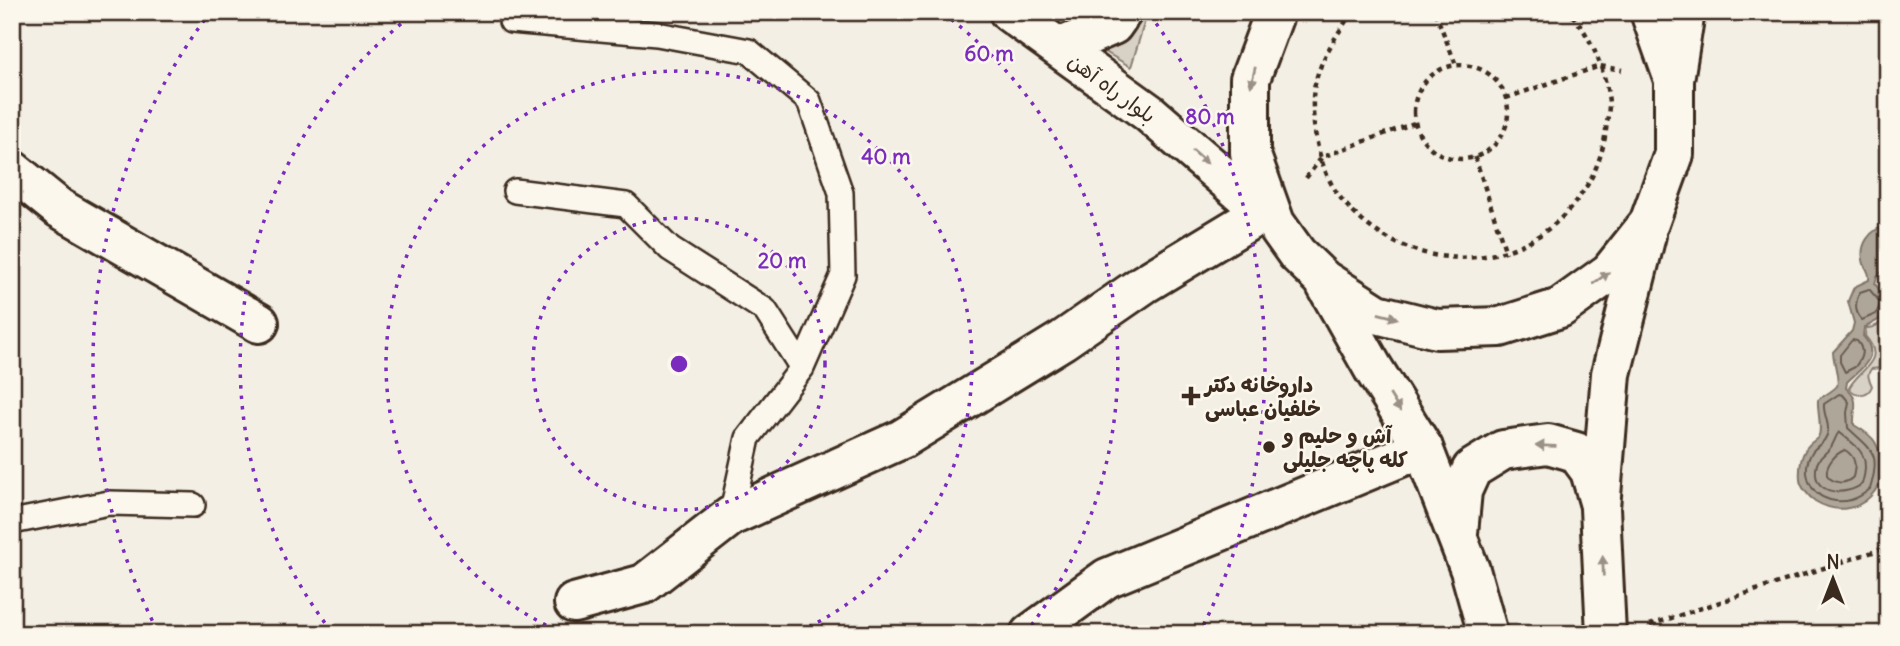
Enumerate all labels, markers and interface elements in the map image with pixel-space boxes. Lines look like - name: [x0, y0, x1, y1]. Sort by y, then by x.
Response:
- text: 60 m: [964, 40, 1014, 67]
- street label: بلوار راه آهن: [1063, 47, 1161, 129]
- one-way arrow: [1247, 66, 1258, 88]
- text: 80 m: [1185, 103, 1235, 130]
- text: 40 m: [861, 143, 911, 170]
- one-way arrow: [1191, 149, 1209, 165]
- text: 20 m: [758, 247, 807, 274]
- one-way arrow: [1592, 271, 1610, 285]
- one-way arrow: [1377, 311, 1399, 322]
- centre of rings: [667, 352, 691, 376]
- place label: داروخانه دکتر خلفیان عباسی: [1203, 371, 1321, 422]
- marker: داروخانه دکتر خلفیان عباسی: [1183, 388, 1199, 404]
- one-way arrow: [1388, 393, 1401, 413]
- place label: آش و حلیم و کله پاچه جلیلی: [1281, 422, 1409, 473]
- marker: آش و حلیم و کله پاچه جلیلی: [1261, 439, 1277, 455]
- one-way arrow: [1535, 441, 1557, 452]
- north arrow: [1798, 544, 1868, 614]
- text: N: [1826, 550, 1840, 574]
- one-way arrow: [1597, 554, 1608, 576]

